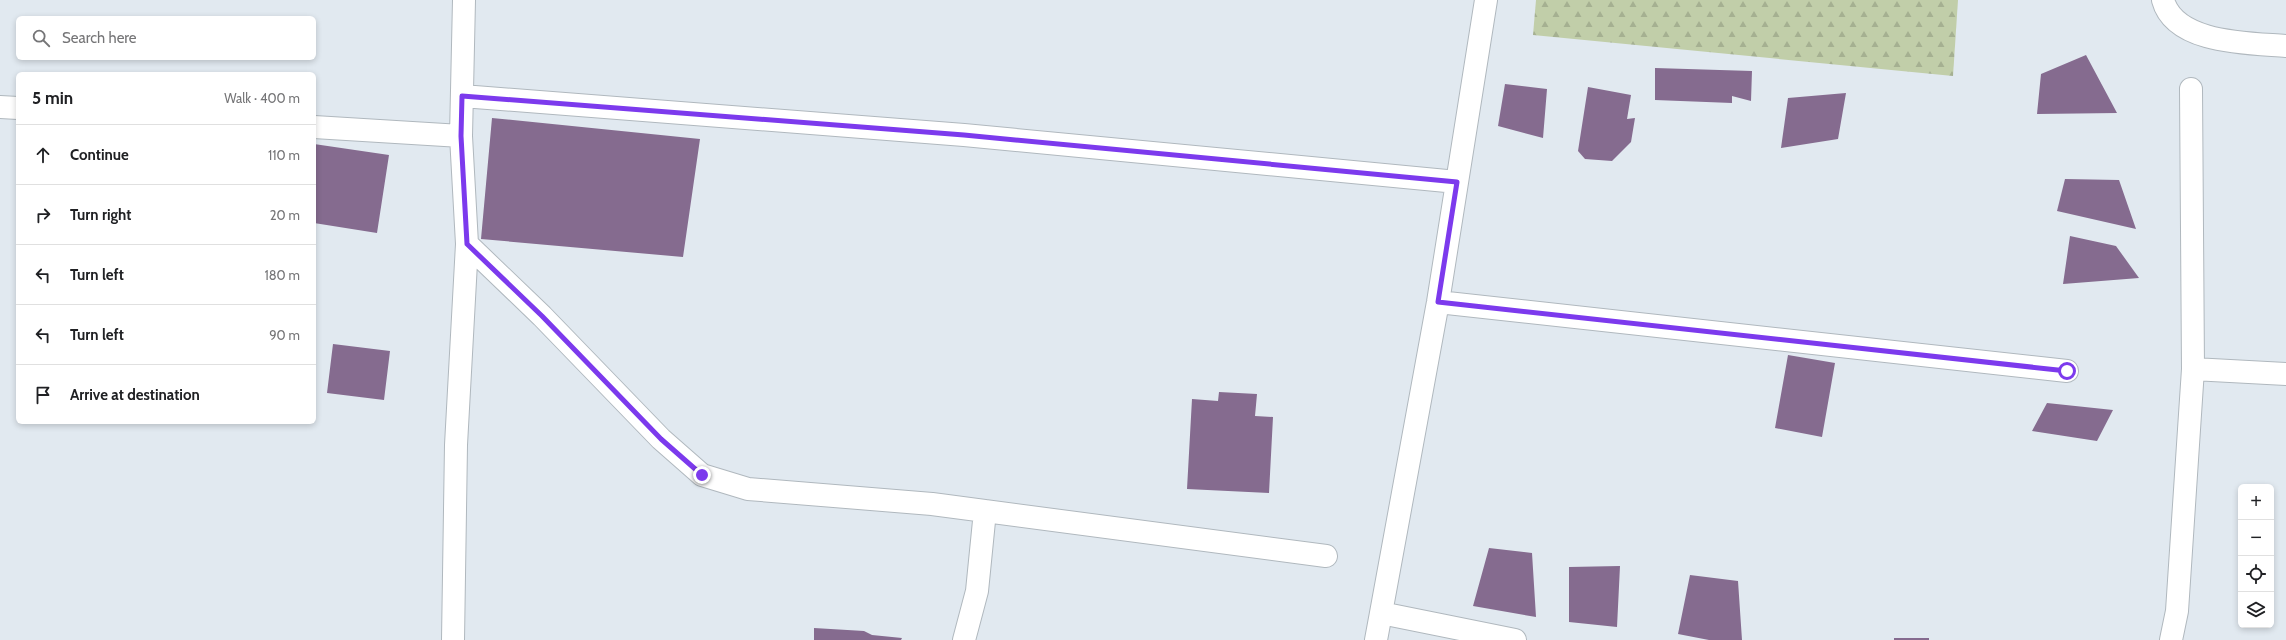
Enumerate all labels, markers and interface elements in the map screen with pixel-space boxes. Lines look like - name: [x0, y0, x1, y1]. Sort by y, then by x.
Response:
- search box: [16, 16, 316, 60]
- icon: search: [30, 27, 52, 49]
- text: Search here: [62, 29, 137, 47]
- text: 5 min: [32, 88, 73, 108]
- text: Walk · 400 m: [224, 90, 300, 106]
- icon: ahead: [32, 144, 54, 166]
- text: Continue: [70, 146, 129, 164]
- text: 110 m: [268, 147, 300, 163]
- icon: right: [32, 204, 54, 226]
- text: Turn right: [70, 206, 131, 224]
- text: 20 m: [270, 207, 300, 223]
- icon: left: [32, 264, 54, 286]
- text: Turn left: [70, 266, 124, 284]
- text: 180 m: [264, 267, 300, 283]
- icon: left: [32, 324, 54, 346]
- text: Turn left: [70, 326, 124, 344]
- text: 90 m: [269, 327, 300, 343]
- route start: [2058, 362, 2076, 380]
- icon: arrive: [32, 384, 54, 406]
- text: Arrive at destination: [70, 386, 200, 404]
- route end: [693, 466, 711, 484]
- map controls: [2238, 484, 2274, 628]
- button: +: [2238, 484, 2274, 520]
- button: −: [2238, 520, 2274, 556]
- button: locate: [2238, 556, 2274, 592]
- button: layers: [2238, 592, 2274, 628]

